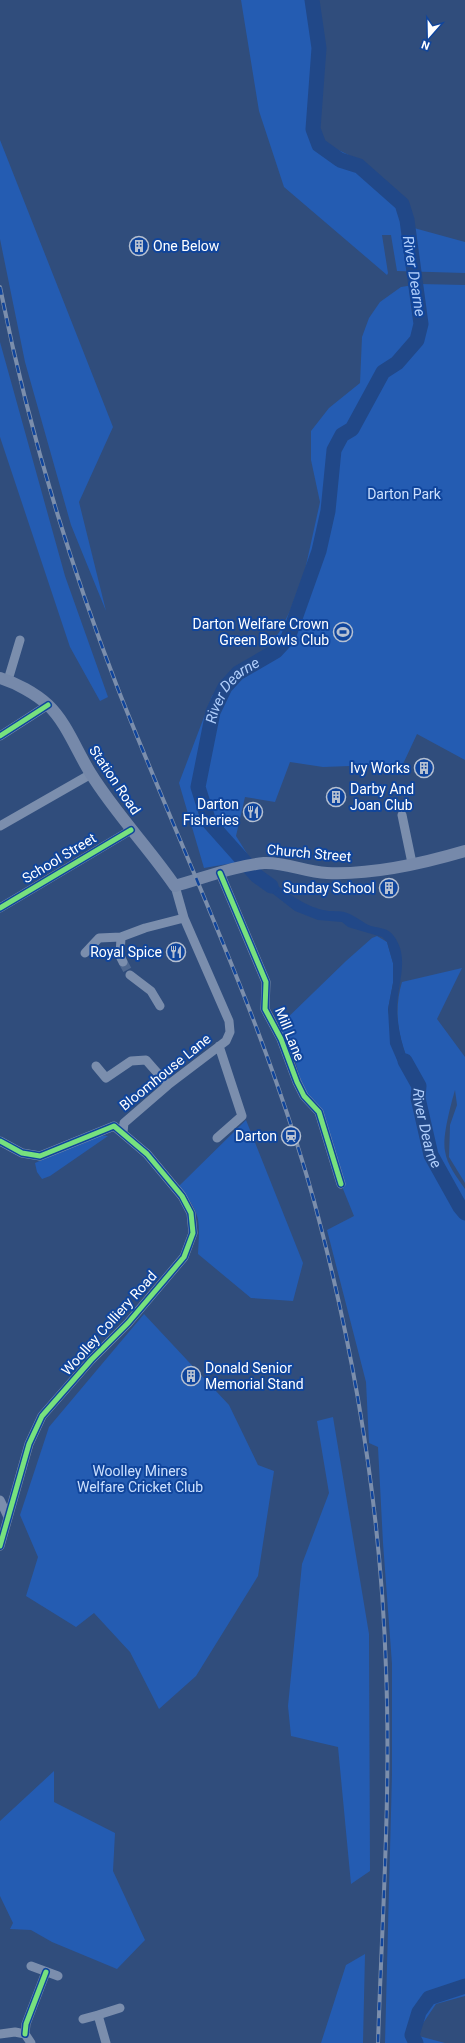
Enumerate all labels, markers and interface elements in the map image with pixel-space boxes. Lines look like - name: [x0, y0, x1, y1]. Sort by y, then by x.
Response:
- north arrow: [409, 16, 449, 56]
- text: N: [420, 37, 432, 52]
- water label: River Dearne: [399, 234, 429, 318]
- building icon: One Below: [128, 235, 150, 257]
- place label: One Below: [153, 238, 220, 254]
- park label: Darton Park: [367, 486, 442, 502]
- place label: Darton Welfare Crown Green Bowls Club: [192, 616, 329, 648]
- sports icon: Darton Welfare Crown Green Bowls Club: [332, 621, 354, 643]
- water label: River Dearne: [202, 653, 263, 725]
- street label: Station Road: [86, 742, 144, 818]
- building icon: Ivy Works: [413, 757, 435, 779]
- place label: Ivy Works: [350, 760, 410, 776]
- place label: Darby And Joan Club: [350, 781, 414, 813]
- building icon: Darby And Joan Club: [325, 786, 347, 808]
- place label: Darton Fisheries: [183, 796, 239, 828]
- restaurant icon: Darton Fisheries: [242, 801, 264, 823]
- street label: School Street: [19, 830, 99, 886]
- street label: Church Street: [266, 841, 352, 865]
- building icon: Sunday School: [378, 877, 400, 899]
- place label: Sunday School: [283, 880, 375, 896]
- restaurant icon: Royal Spice: [165, 941, 187, 963]
- place label: Royal Spice: [90, 944, 162, 960]
- street label: Mill Lane: [272, 1005, 308, 1063]
- street label: Bloomhouse Lane: [116, 1030, 214, 1114]
- water label: River Dearne: [409, 1088, 446, 1172]
- station icon: Darton: [280, 1125, 302, 1147]
- place label: Darton: [235, 1128, 277, 1144]
- street label: Woolley Colliery Road: [58, 1268, 160, 1378]
- place label: Donald Senior Memorial Stand: [205, 1360, 304, 1392]
- building icon: Donald Senior Memorial Stand: [180, 1365, 202, 1387]
- park label: Woolley Miners Welfare Cricket Club: [77, 1463, 203, 1495]

